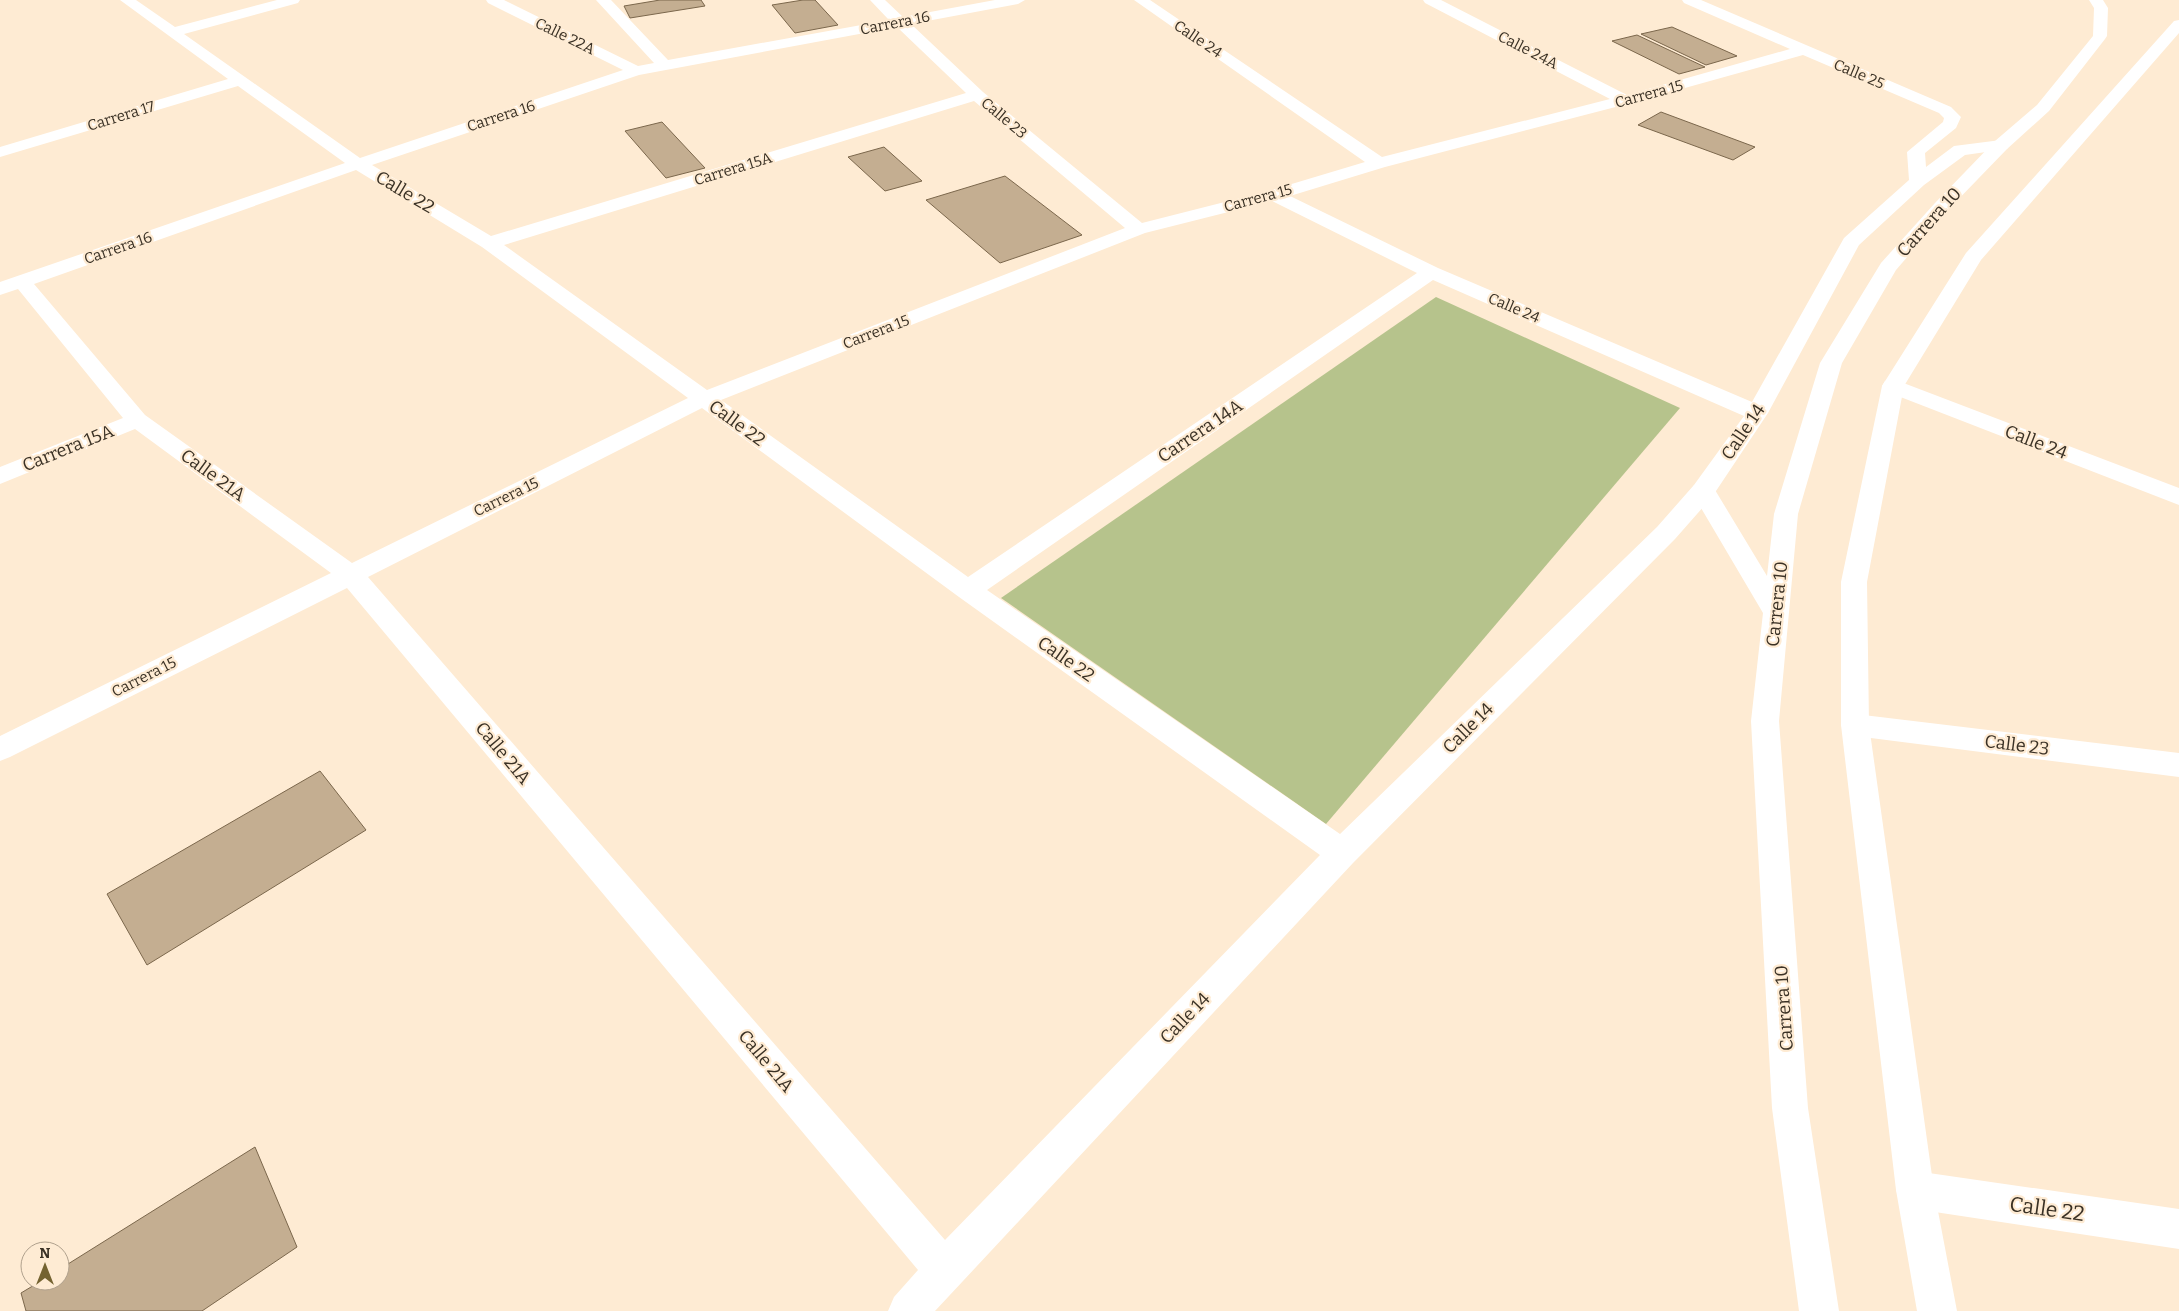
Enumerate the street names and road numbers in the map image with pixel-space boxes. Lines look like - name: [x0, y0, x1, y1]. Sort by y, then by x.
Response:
- street label: Carrera 16: [859, 7, 932, 39]
- street label: Calle 22A: [532, 14, 598, 58]
- street label: Calle 24: [1170, 16, 1226, 62]
- street label: Calle 24A: [1495, 27, 1561, 73]
- street label: Calle 25: [1831, 55, 1887, 93]
- street label: Carrera 15: [1613, 76, 1685, 112]
- street label: Calle 23: [977, 94, 1031, 142]
- street label: Carrera 16: [465, 96, 538, 135]
- street label: Carrera 17: [85, 97, 157, 135]
- street label: Carrera 15A: [692, 149, 775, 189]
- street label: Calle 22: [372, 166, 438, 218]
- street label: Carrera 15: [1222, 180, 1294, 216]
- street label: Carrera 10: [1892, 183, 1966, 261]
- street label: Carrera 16: [82, 228, 155, 268]
- street label: Calle 24: [1485, 289, 1543, 327]
- street label: Carrera 15: [840, 311, 912, 353]
- street label: Carrera 14A: [1153, 394, 1247, 467]
- street label: Calle 22: [704, 395, 770, 451]
- street label: Calle 14: [1716, 399, 1770, 464]
- street label: Carrera 15A: [19, 420, 117, 476]
- street label: Calle 24: [2002, 420, 2071, 464]
- street label: Calle 21A: [176, 444, 250, 506]
- street label: Carrera 15: [471, 474, 541, 520]
- street label: Carrera 10: [1762, 560, 1792, 648]
- street label: Calle 22: [1033, 631, 1099, 687]
- street label: Carrera 15: [109, 653, 179, 701]
- street label: Calle 14: [1438, 698, 1498, 758]
- street label: Calle 21A: [471, 717, 536, 789]
- street label: Calle 23: [1983, 730, 2051, 760]
- street label: Carrera 10: [1770, 964, 1798, 1052]
- street label: Calle 14: [1155, 987, 1215, 1048]
- street label: Calle 21A: [734, 1025, 799, 1097]
- street label: Calle 22: [2008, 1191, 2086, 1227]

